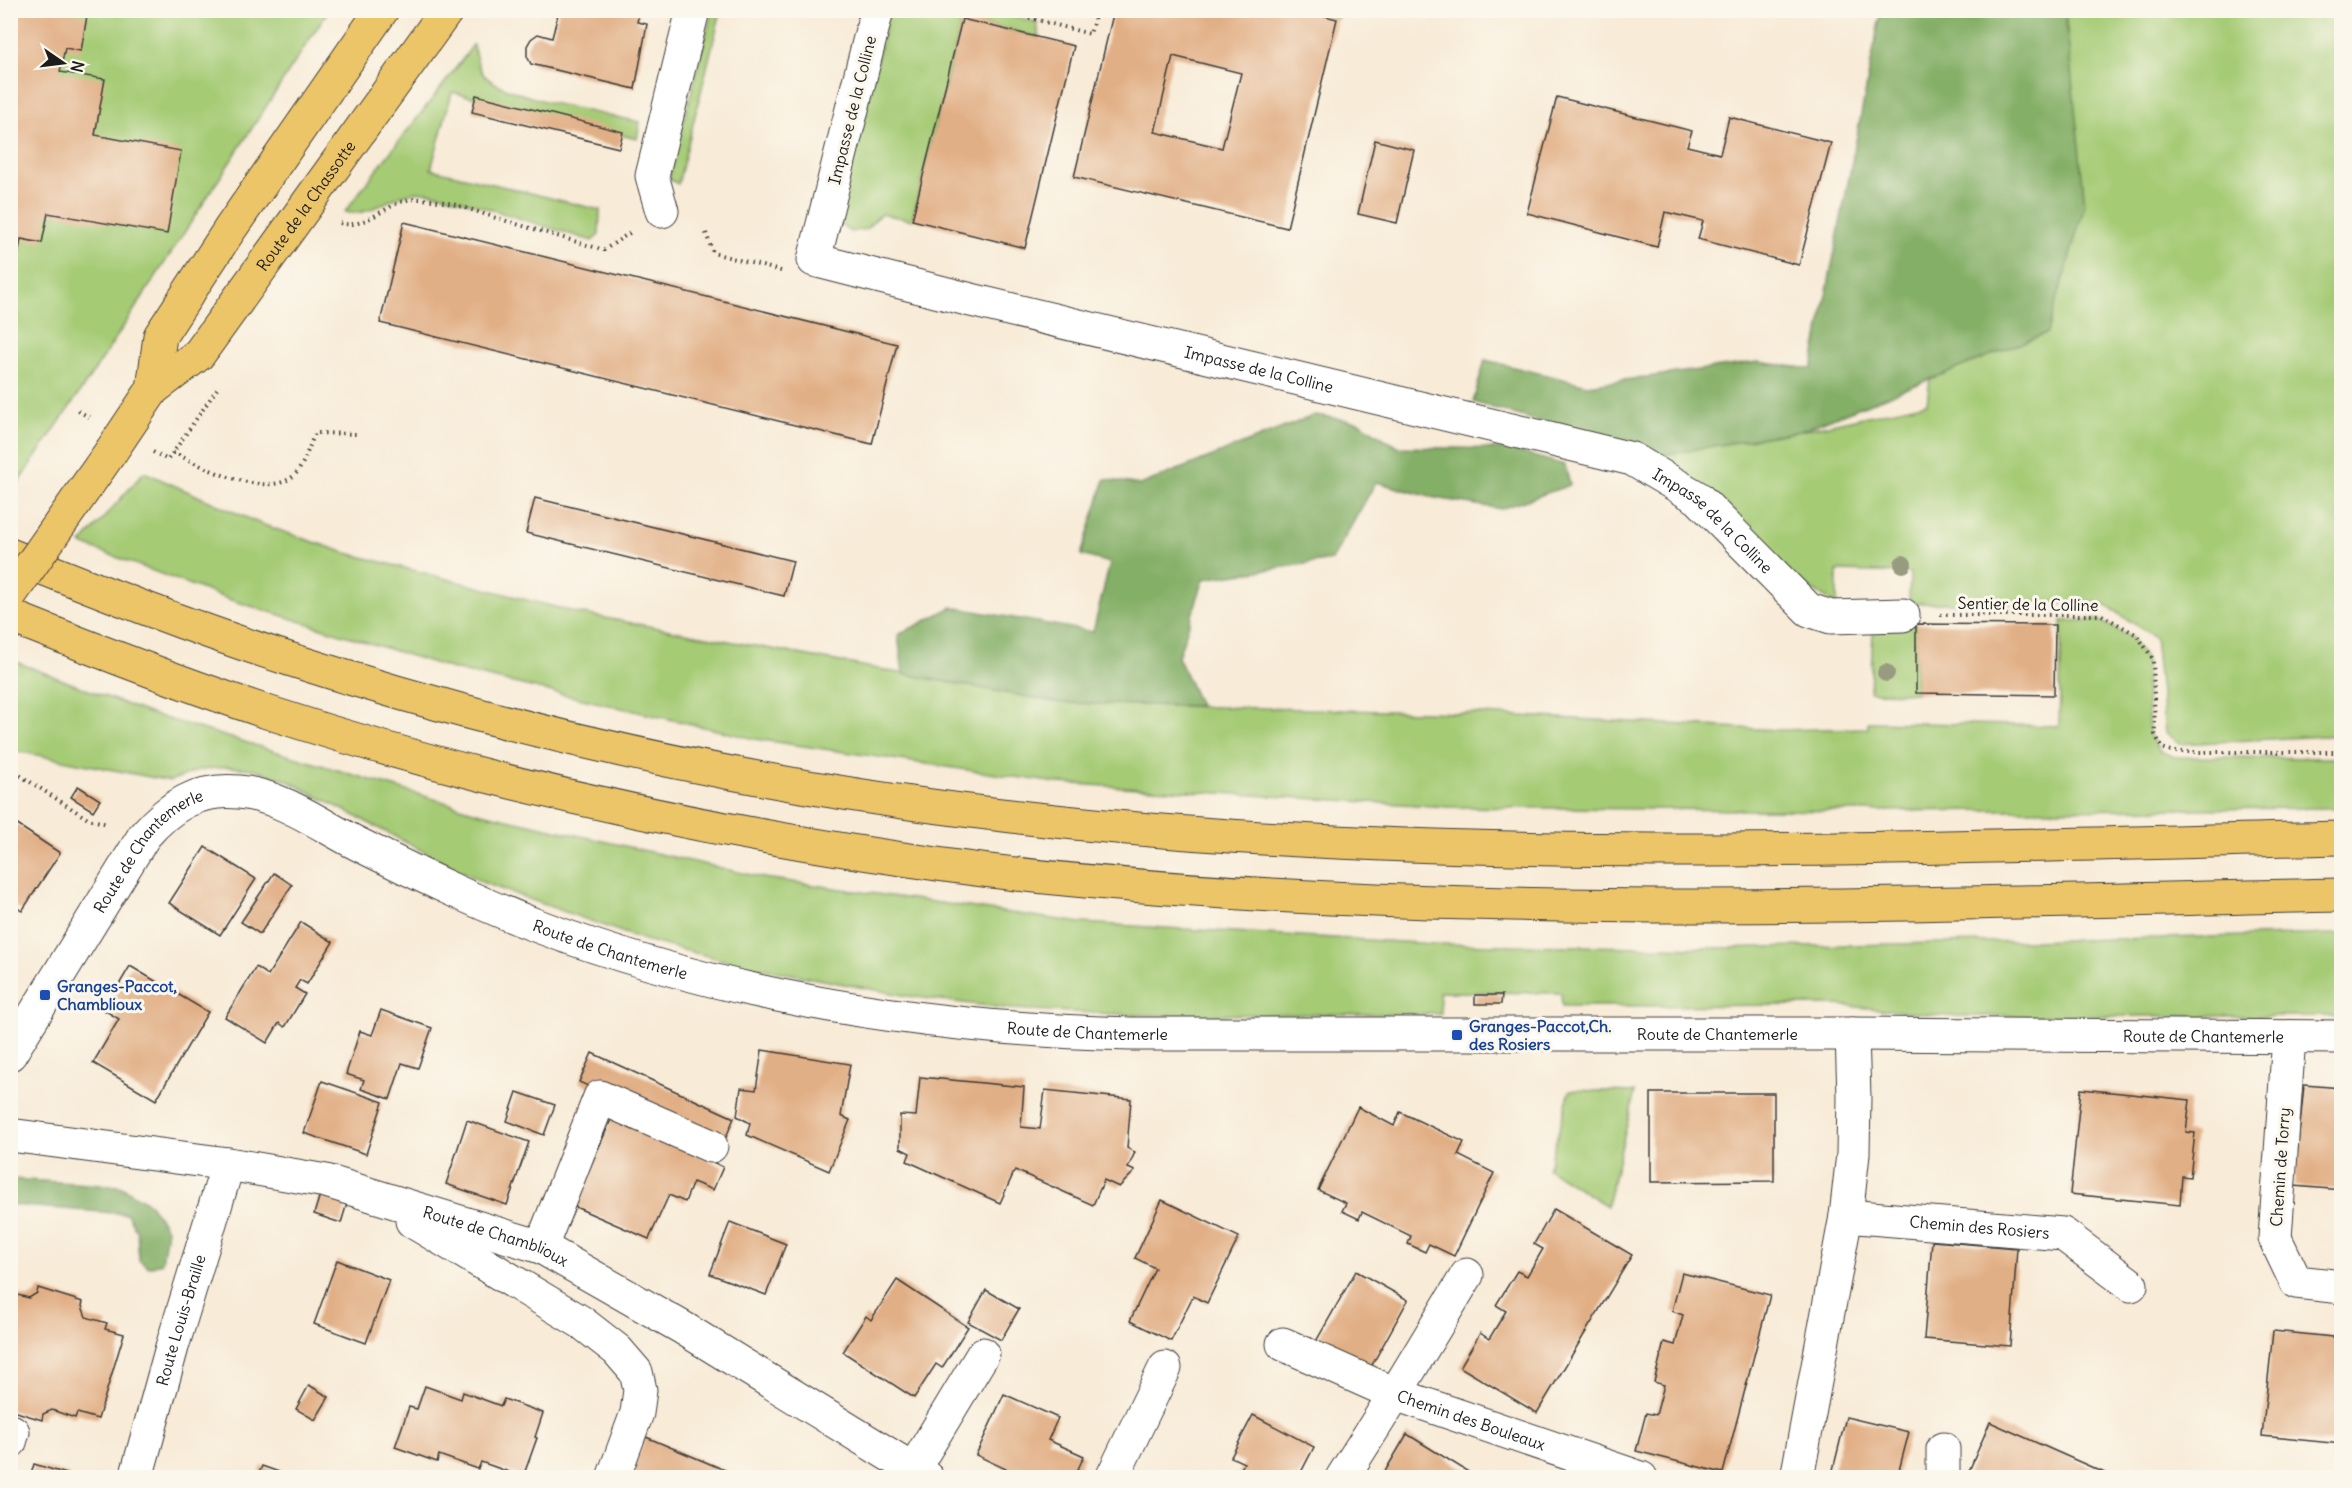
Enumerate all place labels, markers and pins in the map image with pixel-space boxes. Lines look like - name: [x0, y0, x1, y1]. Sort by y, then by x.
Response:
- place label: Granges-Paccot, Chamblioux: [57, 976, 177, 1014]
- marker: Granges-Paccot, Chamblioux: [38, 988, 52, 1002]
- place label: Granges-Paccot,Ch. des Rosiers: [1469, 1016, 1612, 1054]
- marker: Granges-Paccot,Ch. des Rosiers: [1450, 1028, 1464, 1042]

